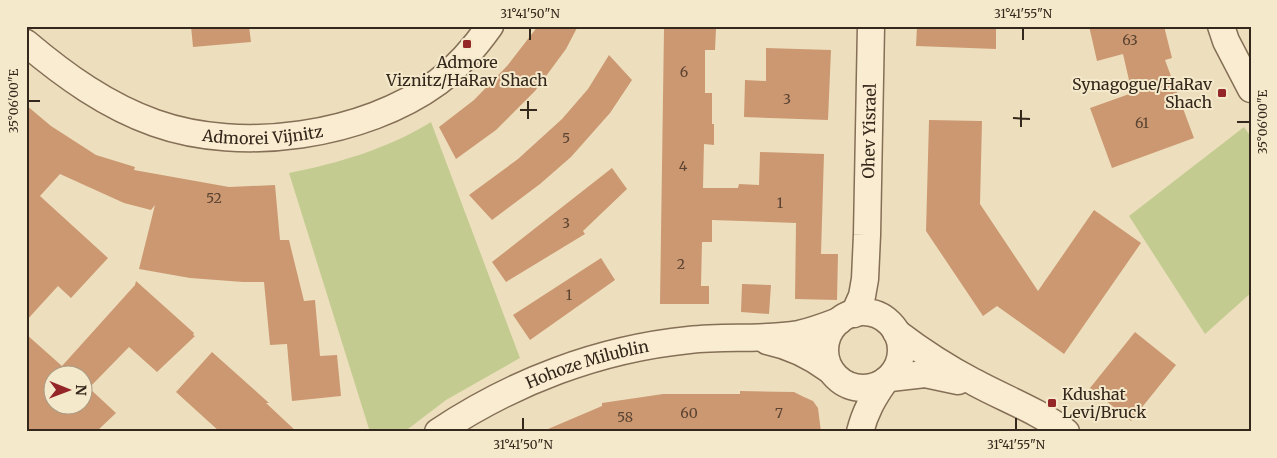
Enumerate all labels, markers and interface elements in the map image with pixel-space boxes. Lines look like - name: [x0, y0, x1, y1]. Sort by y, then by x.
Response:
- text: 31°41'50"N: [500, 6, 560, 21]
- text: 31°41'55"N: [994, 6, 1053, 21]
- house number: 63: [1122, 31, 1138, 49]
- marker: Admore Viznitz/HaRav Shach: [461, 38, 473, 50]
- place label: Admore Viznitz/HaRav Shach: [385, 52, 548, 90]
- house number: 6: [680, 63, 688, 81]
- text: 35°06'00"E: [6, 68, 21, 133]
- place label: Synagogue/HaRav Shach: [1072, 74, 1213, 112]
- street label: Ohev Yisrael: [858, 83, 880, 179]
- marker: Synagogue/HaRav Shach: [1216, 87, 1228, 99]
- text: 35°06'00"E: [1255, 89, 1270, 154]
- house number: 3: [783, 90, 791, 108]
- house number: 61: [1135, 114, 1149, 132]
- street label: Admorei Vijnitz: [200, 121, 325, 148]
- house number: 5: [562, 129, 570, 147]
- house number: 4: [679, 157, 688, 175]
- house number: 52: [206, 189, 222, 207]
- house number: 1: [777, 194, 783, 212]
- house number: 3: [562, 214, 570, 232]
- house number: 2: [677, 255, 685, 273]
- house number: 1: [566, 286, 572, 304]
- street label: Hohoze Milublin: [522, 336, 651, 393]
- north arrow: [42, 366, 92, 416]
- place label: Kdushat Levi/Bruck: [1062, 384, 1147, 422]
- text: N: [72, 385, 90, 396]
- marker: Kdushat Levi/Bruck: [1046, 397, 1058, 409]
- house number: 60: [680, 404, 698, 422]
- house number: 7: [775, 404, 783, 422]
- house number: 58: [617, 408, 633, 426]
- text: 31°41'50"N: [493, 437, 553, 452]
- text: 31°41'55"N: [987, 437, 1046, 452]

